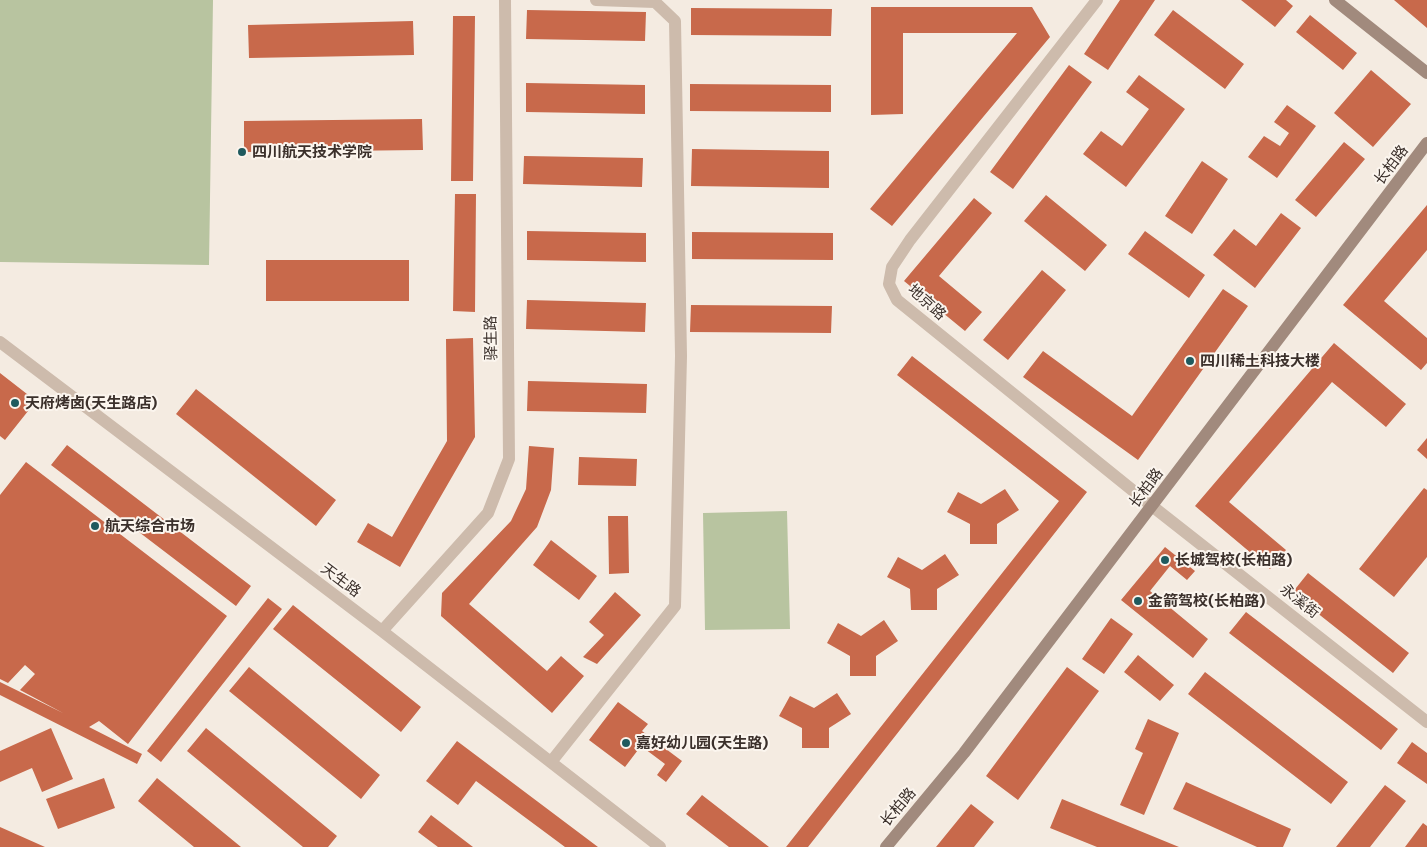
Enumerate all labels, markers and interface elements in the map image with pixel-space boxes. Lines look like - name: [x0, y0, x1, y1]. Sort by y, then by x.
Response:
- street label: 长柏路: [1370, 142, 1412, 188]
- place label: 四川航天技术学院: [252, 143, 372, 161]
- marker: 四川航天技术学院: [236, 146, 248, 158]
- street label: 地京路: [904, 280, 950, 324]
- street label: 驿生路: [482, 315, 500, 361]
- place label: 四川稀土科技大楼: [1200, 352, 1320, 370]
- marker: 四川稀土科技大楼: [1184, 355, 1196, 367]
- place label: 天府烤卤(天生路店): [25, 394, 157, 412]
- marker: 天府烤卤(天生路店): [9, 397, 21, 409]
- street label: 长柏路: [1125, 465, 1167, 511]
- place label: 航天综合市场: [105, 517, 195, 535]
- marker: 航天综合市场: [89, 520, 101, 532]
- place label: 长城驾校(长柏路): [1175, 551, 1292, 569]
- marker: 长城驾校(长柏路): [1159, 554, 1171, 566]
- street label: 天生路: [318, 559, 364, 601]
- street label: 永溪街: [1277, 580, 1323, 622]
- place label: 金箭驾校(长柏路): [1148, 592, 1265, 610]
- marker: 金箭驾校(长柏路): [1132, 595, 1144, 607]
- place label: 嘉好幼儿园(天生路): [636, 734, 768, 752]
- marker: 嘉好幼儿园(天生路): [620, 737, 632, 749]
- street label: 长柏路: [877, 784, 919, 830]

